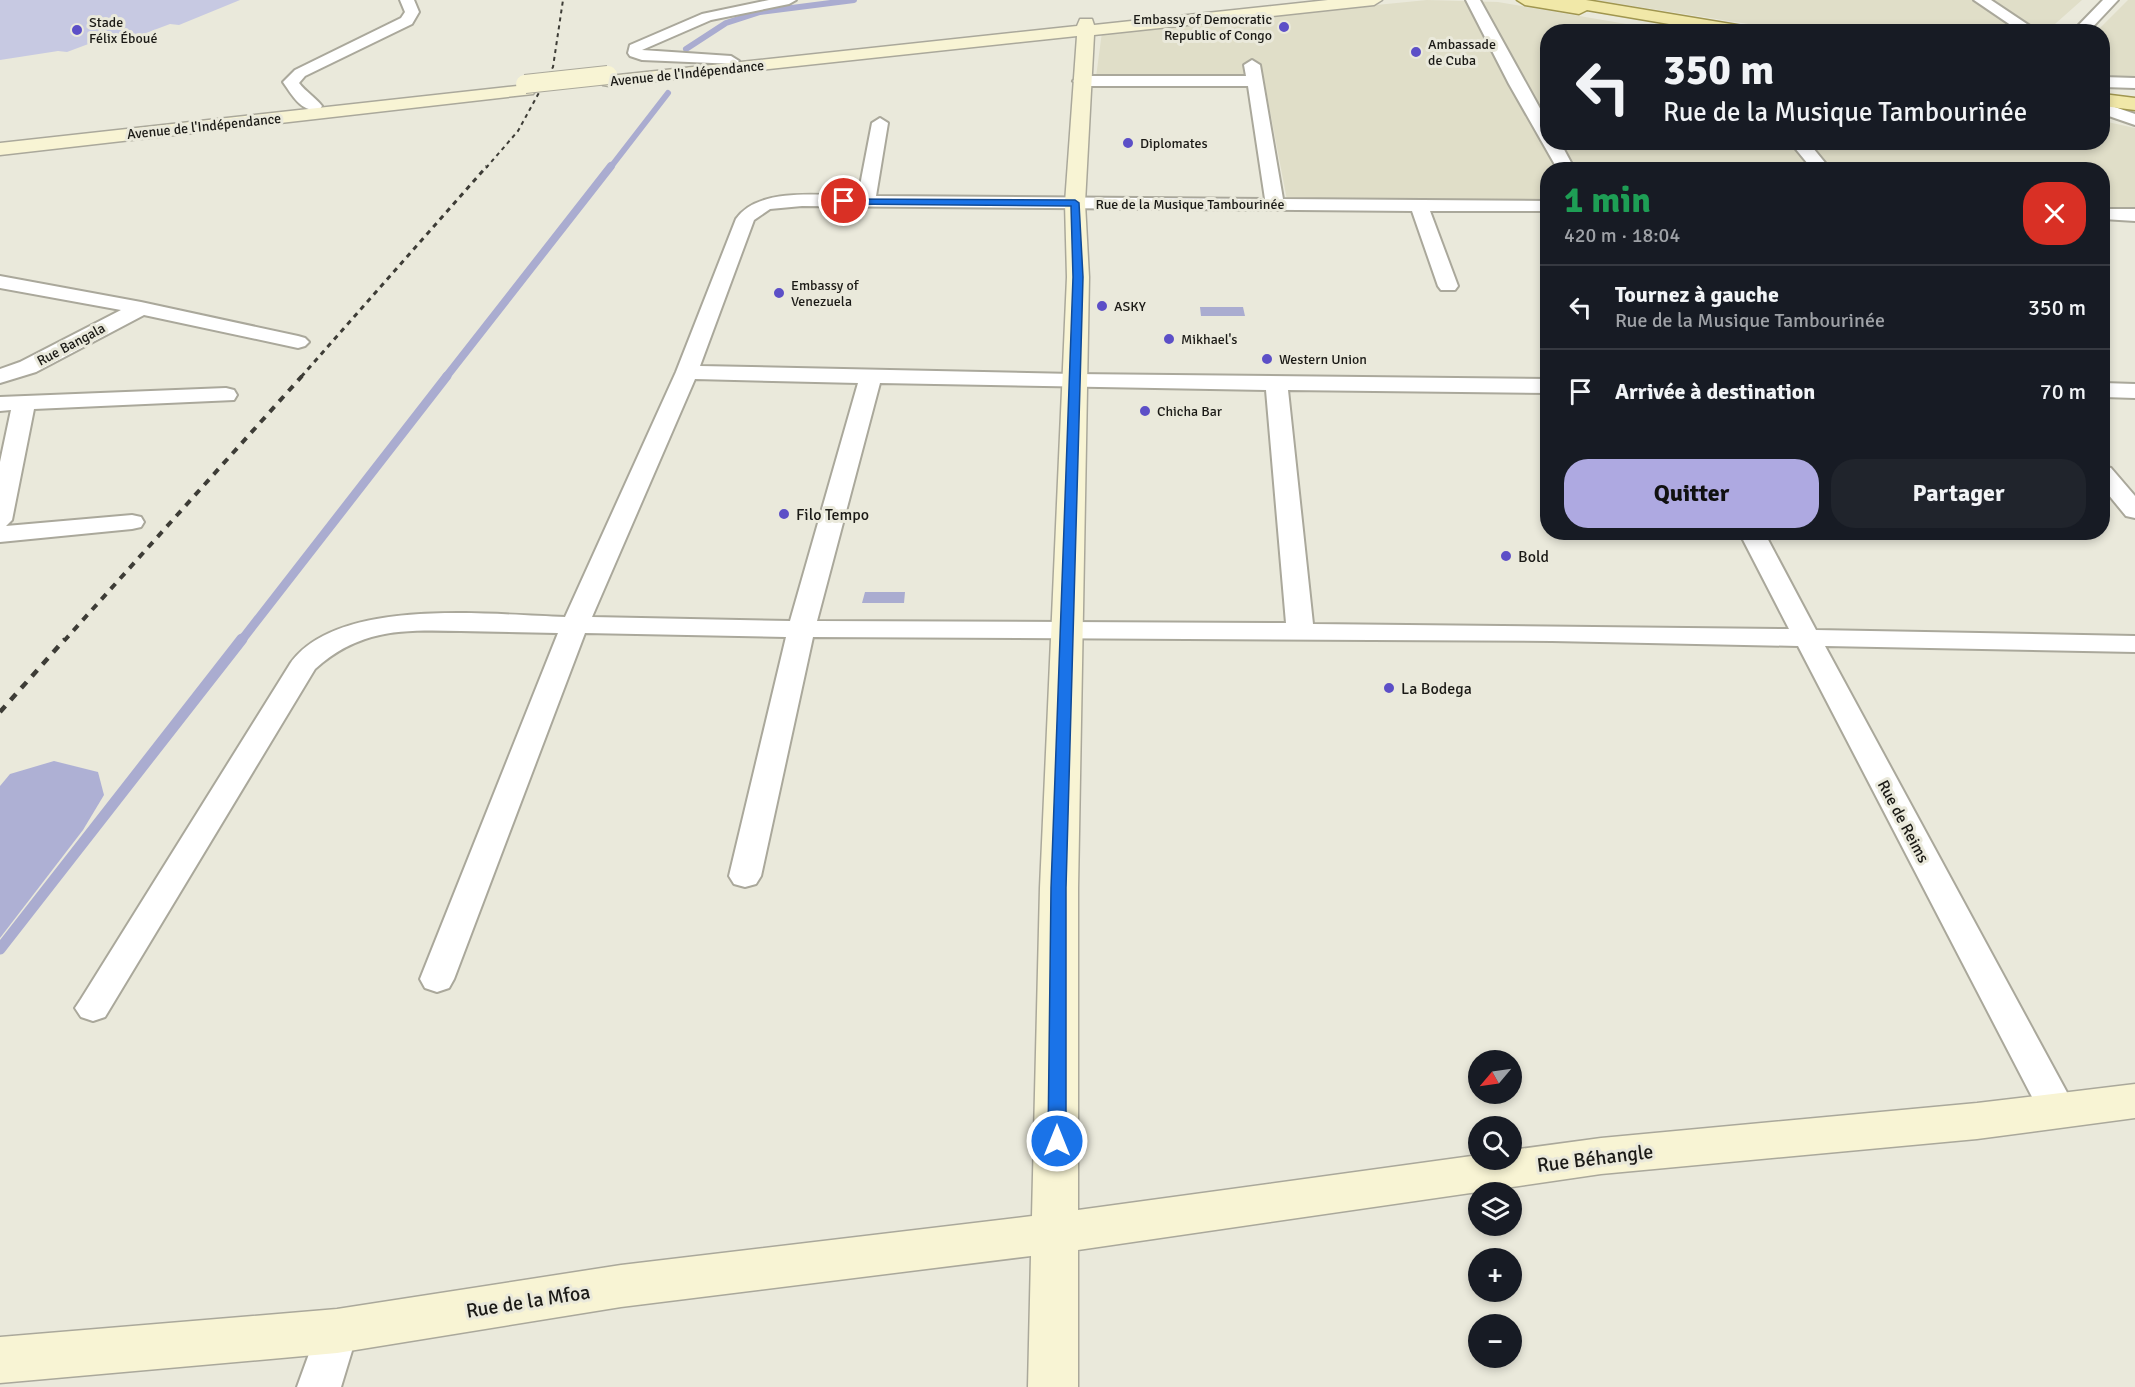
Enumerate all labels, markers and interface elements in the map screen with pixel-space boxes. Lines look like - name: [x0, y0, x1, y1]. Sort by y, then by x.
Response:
- place label: Embassy of Democratic Republic of Congo: [1133, 11, 1272, 44]
- place label: Stade Félix Éboué: [89, 14, 157, 47]
- marker: Embassy of Democratic Republic of Congo: [1277, 20, 1291, 34]
- marker: Stade Félix Éboué: [70, 23, 84, 37]
- place label: Ambassade de Cuba: [1428, 36, 1496, 69]
- marker: Ambassade de Cuba: [1409, 45, 1423, 59]
- text: 350 m: [1663, 45, 1774, 96]
- icon: left: [1564, 48, 1642, 126]
- street label: Avenue de l'Indépendance: [609, 57, 765, 90]
- text: Rue de la Musique Tambourinée: [1663, 96, 2027, 129]
- street label: Avenue de l'Indépendance: [126, 110, 282, 143]
- place label: Diplomates: [1140, 135, 1208, 152]
- marker: Diplomates: [1121, 136, 1135, 150]
- pin: [818, 175, 869, 226]
- text: 1 min: [1564, 178, 1651, 223]
- button: close: [2023, 182, 2086, 245]
- icon: arrive: [827, 184, 860, 217]
- street label: Rue de la Musique Tambourinée: [1096, 196, 1284, 213]
- text: 420 m · 18:04: [1564, 223, 1680, 248]
- place label: Embassy of Venezuela: [791, 277, 860, 310]
- text: Tournez à gauche: [1615, 281, 1779, 308]
- marker: Embassy of Venezuela: [772, 286, 786, 300]
- icon: left: [1564, 291, 1597, 324]
- text: 350 m: [2028, 294, 2086, 321]
- place label: ASKY: [1114, 298, 1146, 315]
- marker: ASKY: [1095, 299, 1109, 313]
- text: Rue de la Musique Tambourinée: [1615, 308, 1885, 333]
- street label: Rue Bangala: [34, 319, 108, 369]
- place label: Mikhael's: [1181, 331, 1237, 348]
- marker: Mikhael's: [1162, 332, 1176, 346]
- place label: Western Union: [1279, 351, 1367, 368]
- marker: Western Union: [1260, 352, 1274, 366]
- icon: arrive: [1564, 375, 1597, 408]
- text: Arrivée à destination: [1615, 378, 1815, 405]
- text: 70 m: [2040, 378, 2086, 405]
- place label: Chicha Bar: [1157, 403, 1223, 420]
- marker: Chicha Bar: [1138, 404, 1152, 418]
- button: Quitter: [1564, 459, 1819, 528]
- button: Partager: [1831, 459, 2086, 528]
- place label: Filo Tempo: [796, 505, 869, 525]
- marker: Filo Tempo: [777, 507, 791, 521]
- place label: Bold: [1518, 547, 1549, 567]
- marker: Bold: [1499, 549, 1513, 563]
- place label: La Bodega: [1401, 679, 1472, 699]
- marker: La Bodega: [1382, 681, 1396, 695]
- street label: Rue de Reims: [1873, 777, 1933, 866]
- north arrow: [1468, 1050, 1522, 1104]
- map controls: [1468, 1050, 1522, 1368]
- position arrow: [1025, 1109, 1089, 1173]
- button: search: [1468, 1116, 1522, 1170]
- street label: Rue Béhangle: [1535, 1139, 1655, 1178]
- button: layers: [1468, 1182, 1522, 1236]
- button: +: [1468, 1248, 1522, 1302]
- street label: Rue de la Mfoa: [464, 1279, 592, 1324]
- button: −: [1468, 1314, 1522, 1368]

